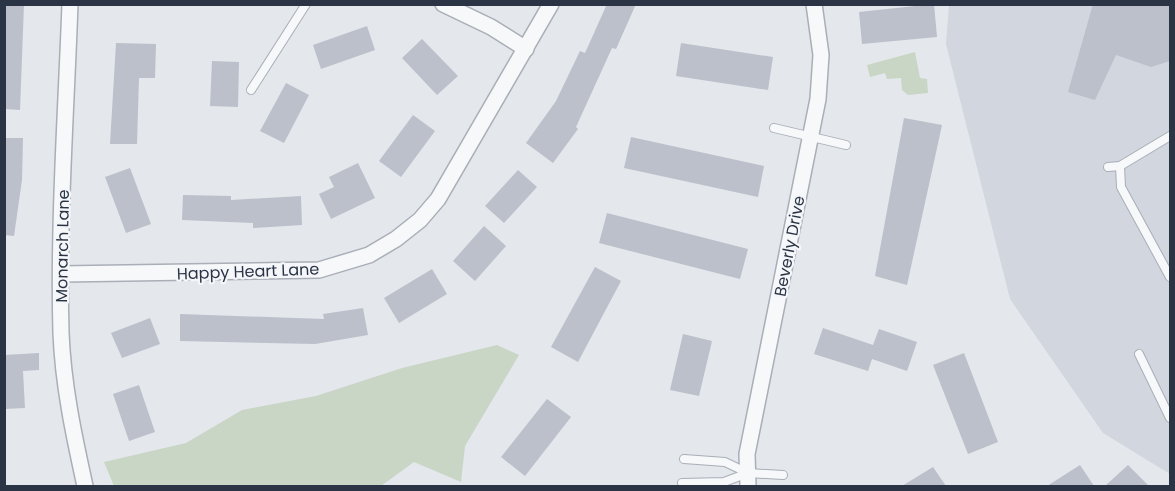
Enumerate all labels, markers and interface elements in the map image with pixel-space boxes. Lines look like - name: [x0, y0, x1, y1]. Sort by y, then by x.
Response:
- street label: Monarch Lane: [50, 189, 75, 303]
- street label: Beverly Drive: [768, 194, 811, 298]
- street label: Happy Heart Lane: [176, 258, 320, 285]

